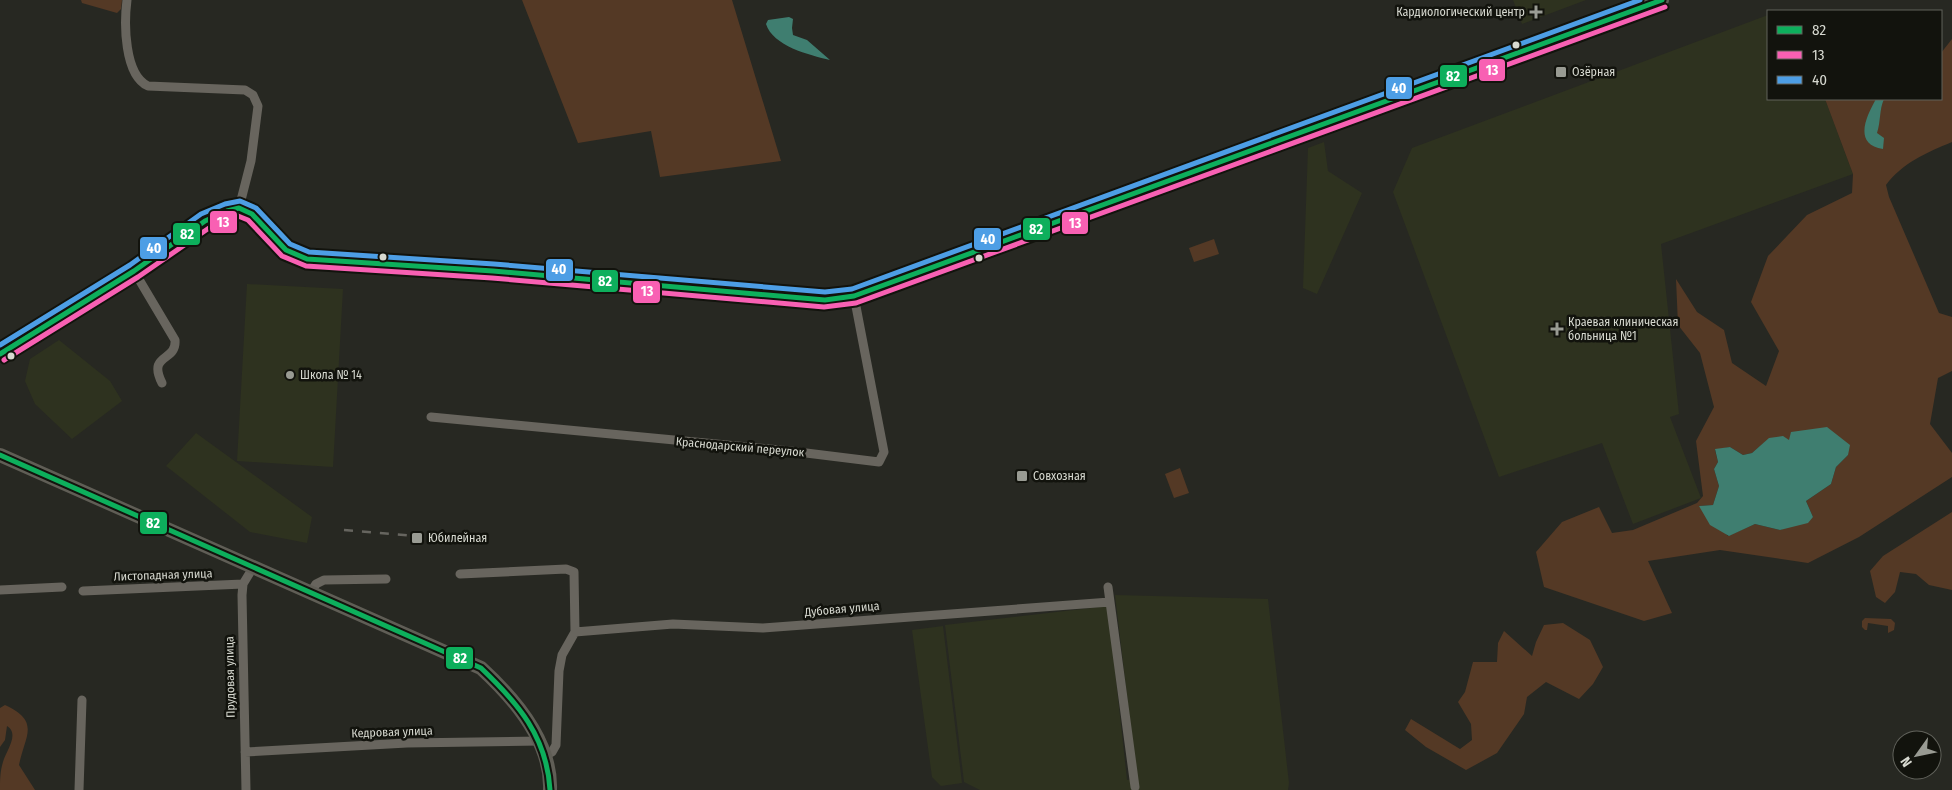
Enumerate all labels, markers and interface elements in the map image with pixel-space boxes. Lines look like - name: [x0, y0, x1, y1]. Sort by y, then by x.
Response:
- place label: Кардиологический центр: [1396, 5, 1525, 19]
- marker: Кардиологический центр: [1529, 5, 1543, 19]
- legend: [1767, 10, 1942, 100]
- text: 82: [1812, 21, 1826, 39]
- unlabelled marker: [1511, 40, 1521, 50]
- text: 13: [1812, 46, 1825, 64]
- line badge: 13: [1478, 58, 1506, 82]
- text: 13: [1486, 62, 1499, 79]
- line badge: 82: [1439, 64, 1468, 88]
- marker: Озёрная: [1554, 65, 1568, 79]
- place label: Озёрная: [1572, 65, 1615, 79]
- text: 82: [1446, 68, 1460, 85]
- text: 40: [1812, 71, 1827, 89]
- line badge: 40: [1385, 76, 1413, 100]
- text: 40: [1392, 80, 1407, 97]
- line badge: 13: [209, 210, 238, 234]
- line badge: 13: [1061, 211, 1089, 235]
- text: 13: [217, 214, 230, 231]
- text: 13: [1069, 215, 1082, 232]
- line badge: 82: [1022, 217, 1051, 241]
- text: 82: [1029, 221, 1043, 238]
- line badge: 82: [172, 222, 201, 246]
- text: 82: [180, 226, 194, 243]
- line badge: 40: [973, 227, 1002, 251]
- text: 40: [981, 231, 996, 248]
- line badge: 40: [139, 236, 168, 260]
- text: 40: [147, 240, 162, 257]
- unlabelled marker: [378, 252, 388, 262]
- unlabelled marker: [974, 253, 984, 263]
- line badge: 40: [545, 258, 574, 282]
- text: 40: [552, 261, 567, 278]
- line badge: 82: [591, 269, 619, 293]
- text: 82: [598, 273, 612, 290]
- line badge: 13: [632, 280, 661, 304]
- text: 13: [641, 283, 654, 300]
- place label: Краевая клиническая больница №1: [1568, 315, 1678, 343]
- marker: Краевая клиническая больница №1: [1550, 322, 1564, 336]
- unlabelled marker: [6, 351, 16, 361]
- place label: Школа № 14: [300, 368, 362, 382]
- marker: Школа № 14: [284, 369, 296, 381]
- street label: Краснодарский переулок: [675, 434, 805, 460]
- marker: Совхозная: [1015, 469, 1029, 483]
- place label: Совхозная: [1033, 469, 1086, 483]
- line badge: 82: [139, 511, 168, 535]
- text: 82: [146, 515, 160, 532]
- marker: Юбилейная: [410, 531, 424, 545]
- place label: Юбилейная: [428, 531, 487, 545]
- street label: Листопадная улица: [113, 566, 213, 584]
- street label: Дубовая улица: [803, 599, 880, 619]
- street label: Прудовая улица: [222, 636, 238, 718]
- line badge: 82: [445, 646, 474, 670]
- text: 82: [453, 650, 467, 667]
- street label: Кедровая улица: [351, 724, 433, 740]
- north arrow: [1892, 730, 1942, 780]
- text: N: [1897, 754, 1916, 770]

